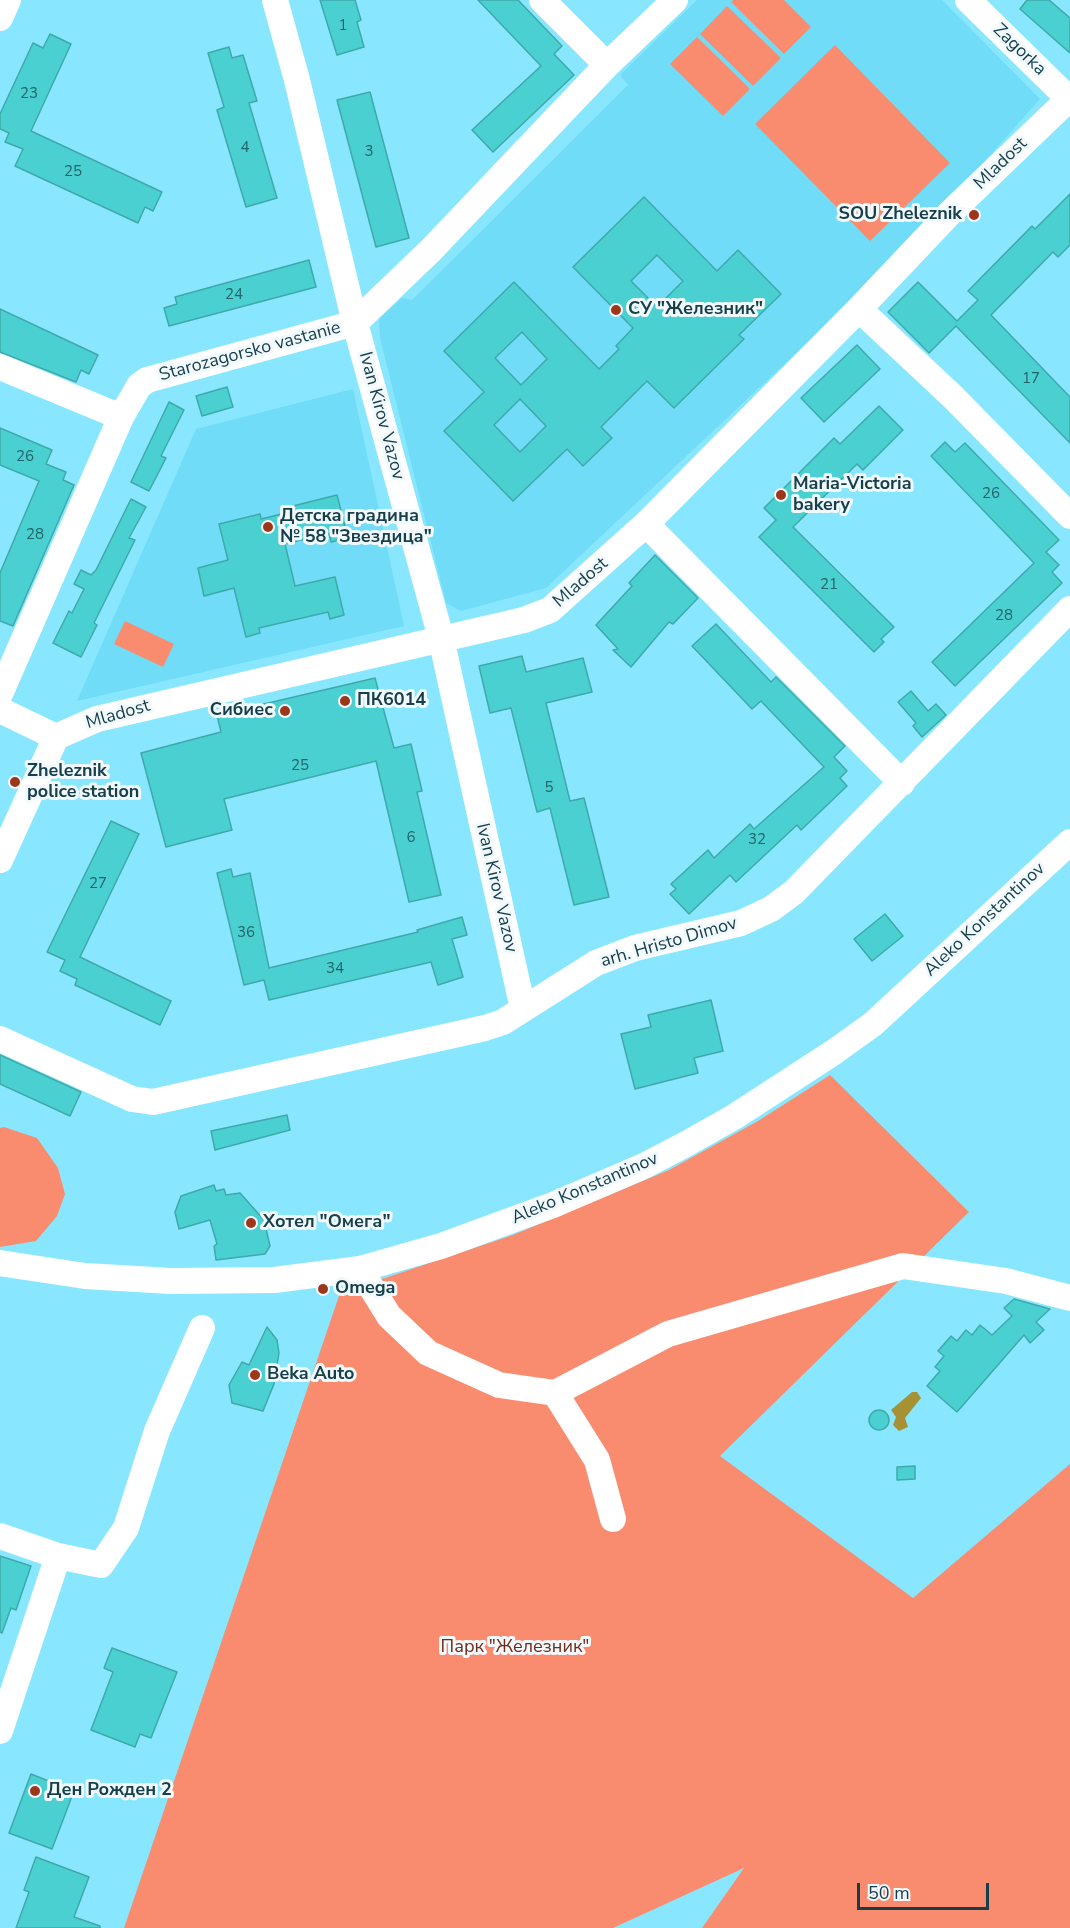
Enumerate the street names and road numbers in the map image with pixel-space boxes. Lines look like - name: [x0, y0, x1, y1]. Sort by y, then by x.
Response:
- street label: Zagorka: [988, 20, 1050, 80]
- street label: Mladost: [970, 133, 1032, 195]
- street label: Starozagorsko vastanie: [157, 317, 343, 387]
- street label: Ivan Kirov Vazov: [354, 350, 408, 482]
- street label: Mladost: [549, 553, 613, 613]
- street label: Mladost: [83, 696, 153, 734]
- street label: Ivan Kirov Vazov: [471, 821, 521, 955]
- street label: Aleko Konstantinov: [920, 859, 1050, 981]
- street label: arh. Hristo Dimov: [598, 913, 740, 973]
- street label: Aleko Konstantinov: [508, 1148, 662, 1230]

